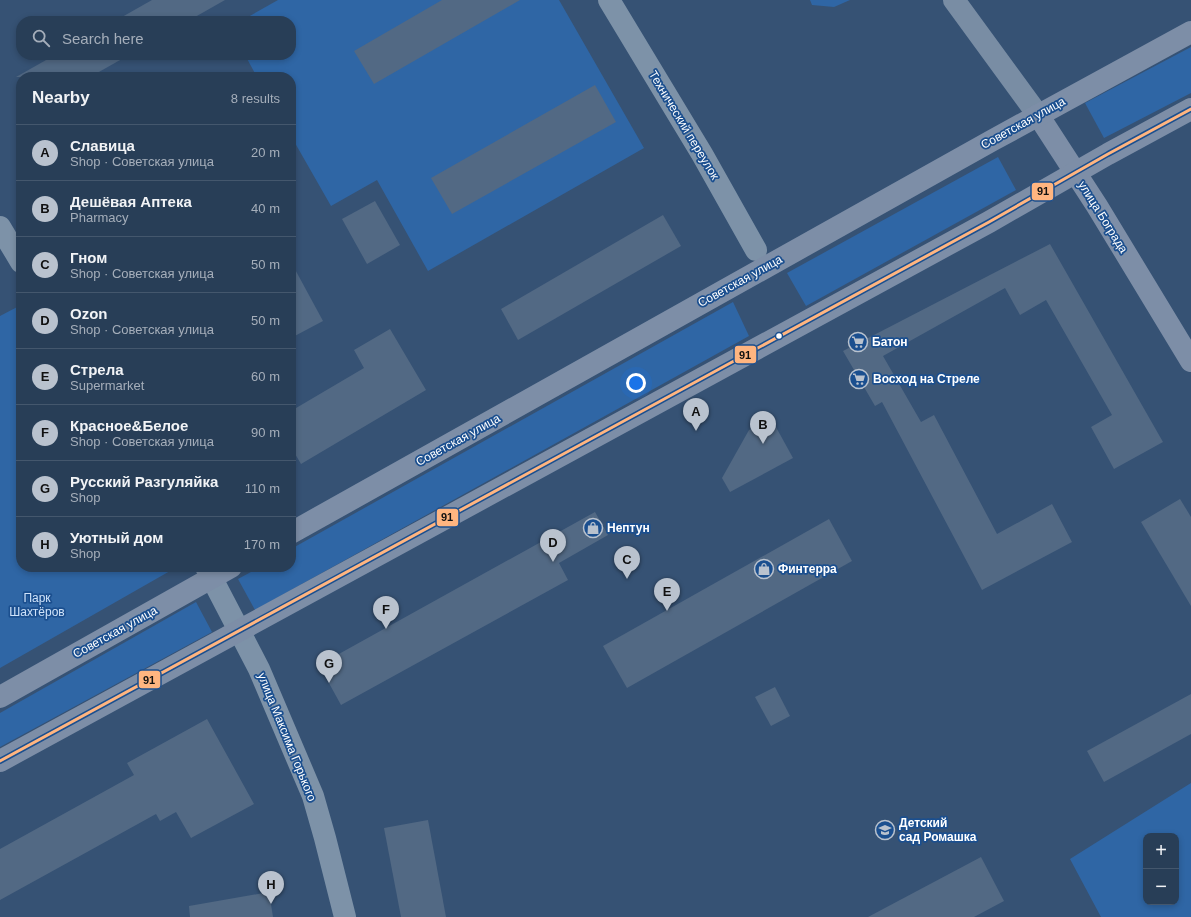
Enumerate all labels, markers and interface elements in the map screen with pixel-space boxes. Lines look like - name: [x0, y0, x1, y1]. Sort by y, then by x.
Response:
- search box: [16, 16, 296, 60]
- icon: search: [30, 27, 52, 49]
- text: Search here: [62, 30, 144, 47]
- street label: Технический переулок: [646, 68, 722, 183]
- text: Nearby: [32, 88, 90, 107]
- text: 8 results: [231, 91, 280, 106]
- street label: Советская улица: [978, 94, 1068, 152]
- text: Славица: [70, 137, 135, 154]
- text: A: [40, 145, 50, 160]
- text: 20 m: [251, 145, 280, 160]
- text: Shop · Советская улица: [70, 154, 214, 169]
- street label: улица Бограда: [1075, 178, 1131, 256]
- line badge: 91: [1031, 182, 1054, 201]
- text: 91: [1037, 185, 1049, 197]
- text: Дешёвая Аптека: [70, 193, 192, 210]
- text: B: [40, 201, 50, 216]
- text: 40 m: [251, 201, 280, 216]
- text: Pharmacy: [70, 210, 129, 225]
- text: Гном: [70, 249, 107, 266]
- street label: Советская улица: [695, 252, 785, 310]
- text: C: [40, 257, 50, 272]
- text: 50 m: [251, 257, 280, 272]
- text: Shop · Советская улица: [70, 266, 214, 281]
- text: Ozon: [70, 305, 108, 322]
- text: D: [40, 313, 50, 328]
- text: 50 m: [251, 313, 280, 328]
- text: Shop · Советская улица: [70, 322, 214, 337]
- unlabelled marker: [774, 331, 784, 341]
- supermarket icon: Батон: [847, 331, 869, 353]
- place label: Батон: [872, 335, 908, 349]
- line badge: 91: [734, 345, 757, 364]
- text: 91: [739, 349, 751, 361]
- text: Стрела: [70, 361, 124, 378]
- supermarket icon: Восход на Стреле: [848, 368, 870, 390]
- text: E: [41, 369, 49, 384]
- text: 60 m: [251, 369, 280, 384]
- place label: Восход на Стреле: [873, 372, 980, 386]
- your location: [626, 373, 646, 393]
- text: Supermarket: [70, 378, 144, 393]
- pin: A: [683, 398, 709, 431]
- street label: Советская улица: [413, 411, 503, 469]
- pin: B: [750, 411, 776, 444]
- text: Красное&Белое: [70, 417, 188, 434]
- text: F: [41, 425, 49, 440]
- text: 90 m: [251, 425, 280, 440]
- text: Shop · Советская улица: [70, 434, 214, 449]
- text: Русский Разгуляйка: [70, 473, 218, 490]
- text: G: [40, 481, 50, 496]
- text: 110 m: [245, 481, 280, 496]
- text: Shop: [70, 490, 100, 505]
- line badge: 91: [436, 508, 459, 527]
- text: 91: [441, 511, 453, 523]
- shop icon: Нептун: [582, 517, 604, 539]
- place label: Нептун: [607, 521, 650, 535]
- text: Уютный дом: [70, 529, 163, 546]
- pin: D: [540, 529, 566, 562]
- text: H: [40, 537, 50, 552]
- text: 170 m: [244, 537, 280, 552]
- text: Shop: [70, 546, 100, 561]
- pin: C: [614, 546, 640, 579]
- shop icon: Финтерра: [753, 558, 775, 580]
- place label: Финтерра: [778, 562, 837, 576]
- pin: E: [654, 578, 680, 611]
- park label: Парк Шахтёров: [9, 591, 65, 619]
- pin: F: [373, 596, 399, 629]
- street label: Советская улица: [70, 603, 160, 661]
- pin: G: [316, 650, 342, 683]
- line badge: 91: [138, 670, 161, 689]
- street label: улица Максима Горького: [255, 671, 319, 804]
- text: 91: [143, 674, 155, 686]
- place label: Детский сад Ромашка: [899, 816, 977, 844]
- school or university icon: Детский сад Ромашка: [874, 819, 896, 841]
- map controls: [1143, 833, 1179, 905]
- button: +: [1143, 833, 1179, 869]
- button: −: [1143, 869, 1179, 905]
- pin: H: [258, 871, 284, 904]

